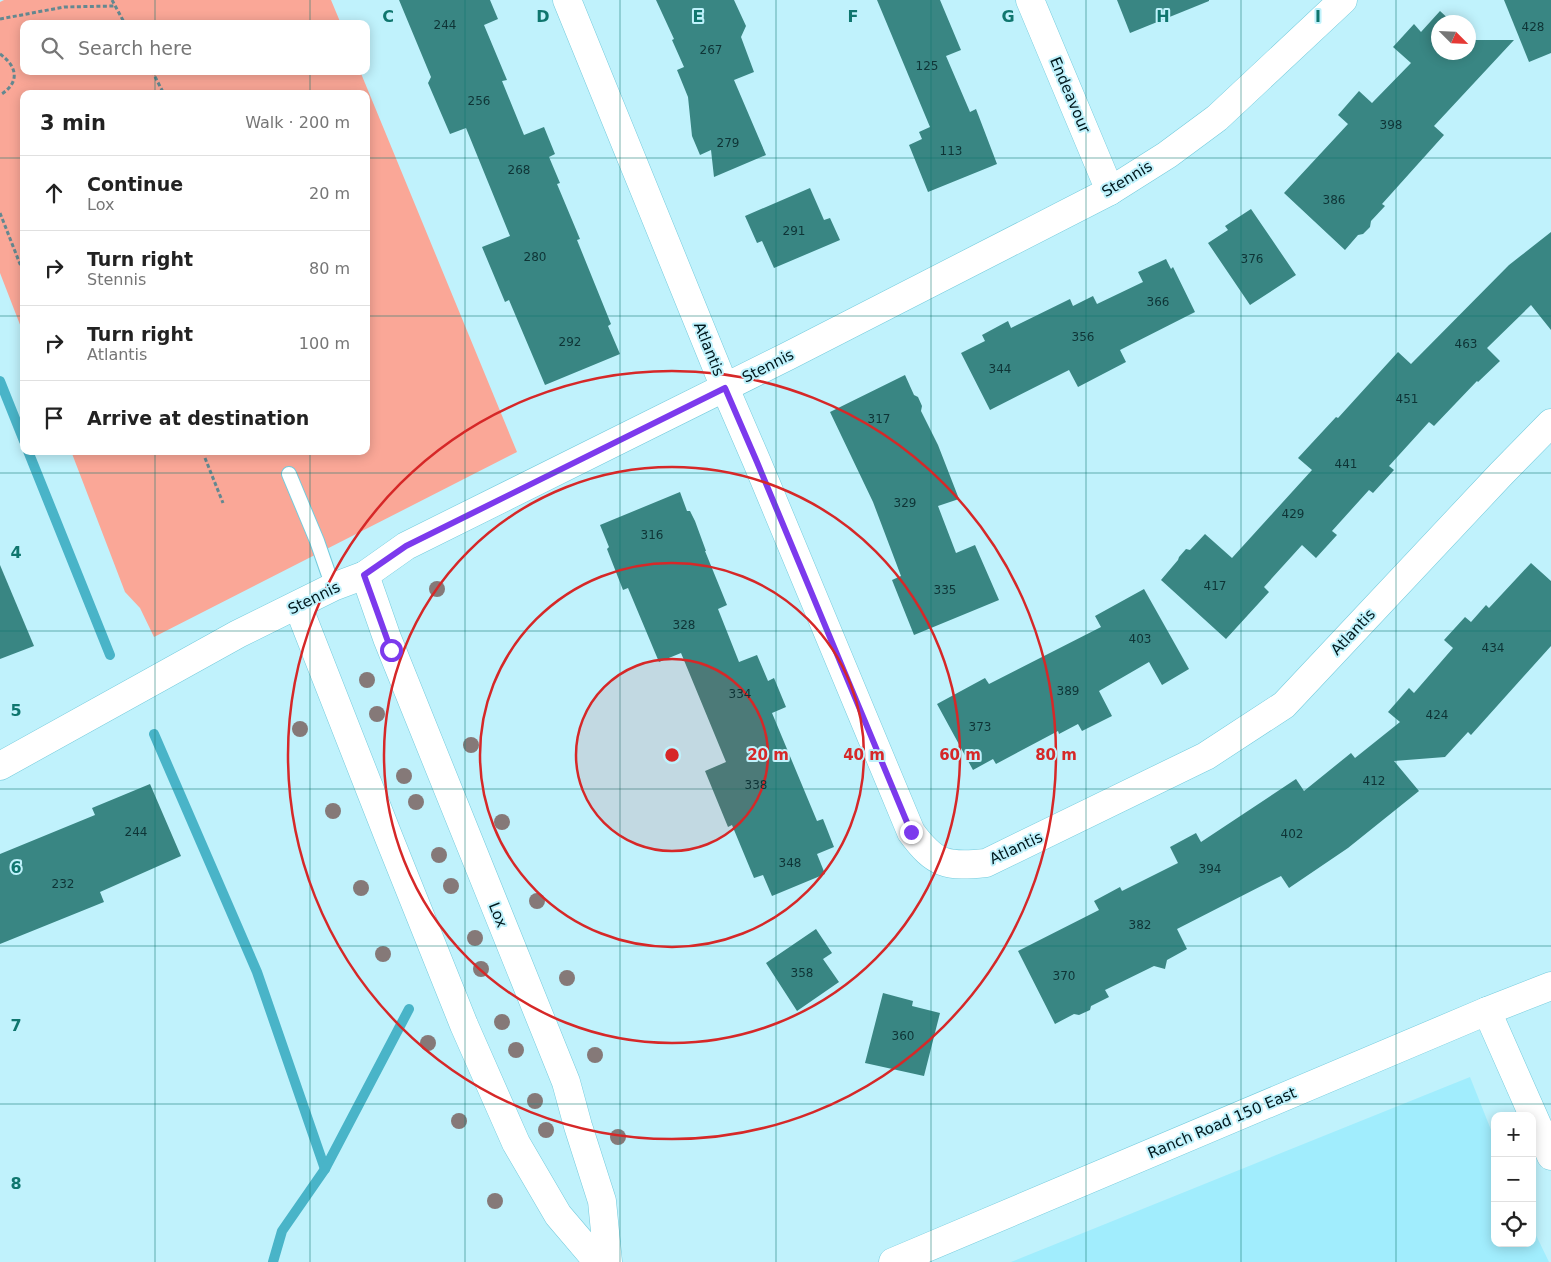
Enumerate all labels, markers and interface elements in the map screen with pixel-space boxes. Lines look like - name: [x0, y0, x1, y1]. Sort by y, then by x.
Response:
- text: C: [382, 7, 394, 26]
- text: D: [536, 7, 550, 26]
- text: E: [693, 7, 703, 26]
- text: F: [848, 7, 858, 26]
- text: G: [1001, 7, 1015, 26]
- text: H: [1156, 7, 1170, 26]
- text: I: [1315, 7, 1321, 26]
- north arrow: [1431, 15, 1476, 60]
- house number: 244: [434, 18, 456, 32]
- search box: [20, 20, 370, 75]
- house number: 428: [1522, 20, 1544, 34]
- icon: search: [38, 34, 66, 62]
- text: Search here: [78, 37, 192, 59]
- house number: 267: [700, 43, 722, 57]
- street label: Endeavour: [1046, 54, 1094, 136]
- house number: 125: [916, 59, 938, 73]
- house number: 256: [468, 94, 490, 108]
- text: 3 min: [40, 111, 106, 135]
- text: Walk · 200 m: [245, 113, 350, 132]
- house number: 398: [1380, 118, 1402, 132]
- house number: 279: [717, 136, 739, 150]
- house number: 113: [940, 144, 962, 158]
- street label: Stennis: [1099, 157, 1156, 201]
- house number: 268: [508, 163, 530, 177]
- text: Continue: [87, 173, 183, 195]
- icon: ahead: [40, 179, 68, 207]
- text: 20 m: [309, 184, 350, 203]
- house number: 386: [1323, 193, 1345, 207]
- text: Lox: [87, 195, 114, 214]
- house number: 291: [783, 224, 805, 238]
- text: Turn right: [87, 248, 193, 270]
- house number: 280: [524, 250, 546, 264]
- house number: 376: [1241, 252, 1263, 266]
- icon: right: [40, 254, 68, 282]
- text: 80 m: [309, 259, 350, 278]
- text: Stennis: [87, 270, 146, 289]
- house number: 366: [1147, 295, 1169, 309]
- street label: Atlantis: [690, 319, 728, 379]
- text: Turn right: [87, 323, 193, 345]
- icon: right: [40, 329, 68, 357]
- house number: 356: [1072, 330, 1094, 344]
- text: 100 m: [299, 334, 350, 353]
- house number: 292: [559, 335, 581, 349]
- house number: 463: [1455, 337, 1477, 351]
- text: Atlantis: [87, 345, 147, 364]
- street label: Stennis: [739, 345, 797, 387]
- house number: 344: [989, 362, 1011, 376]
- house number: 451: [1396, 392, 1418, 406]
- icon: arrive: [40, 404, 68, 432]
- text: Arrive at destination: [87, 407, 309, 429]
- house number: 317: [868, 412, 890, 426]
- house number: 441: [1335, 457, 1357, 471]
- house number: 329: [894, 496, 916, 510]
- house number: 429: [1282, 507, 1304, 521]
- house number: 316: [641, 528, 663, 542]
- text: 4: [10, 543, 22, 562]
- street label: Stennis: [285, 578, 343, 618]
- house number: 417: [1204, 579, 1226, 593]
- house number: 335: [934, 583, 956, 597]
- street label: Atlantis: [1327, 605, 1379, 659]
- house number: 328: [673, 618, 695, 632]
- house number: 403: [1129, 632, 1151, 646]
- route start: [380, 639, 403, 662]
- house number: 434: [1482, 641, 1504, 655]
- house number: 389: [1057, 684, 1079, 698]
- house number: 334: [729, 687, 751, 701]
- text: 5: [10, 701, 22, 720]
- house number: 424: [1426, 708, 1448, 722]
- house number: 373: [969, 720, 991, 734]
- centre of rings: [663, 746, 681, 764]
- text: 20 m: [747, 746, 789, 764]
- text: 40 m: [843, 746, 885, 764]
- text: 60 m: [939, 746, 981, 764]
- text: 80 m: [1035, 746, 1077, 764]
- house number: 412: [1363, 774, 1385, 788]
- house number: 338: [745, 778, 767, 792]
- route end: [900, 821, 923, 844]
- house number: 244: [125, 825, 147, 839]
- house number: 402: [1281, 827, 1303, 841]
- street label: Atlantis: [987, 828, 1046, 868]
- house number: 348: [779, 856, 801, 870]
- text: 6: [10, 858, 22, 877]
- house number: 394: [1199, 862, 1221, 876]
- house number: 232: [52, 877, 74, 891]
- street label: Lox: [485, 900, 511, 930]
- house number: 382: [1129, 918, 1151, 932]
- house number: 358: [791, 966, 813, 980]
- house number: 370: [1053, 969, 1075, 983]
- text: 7: [10, 1016, 22, 1035]
- house number: 360: [892, 1029, 914, 1043]
- street label: Ranch Road 150 East: [1145, 1084, 1299, 1162]
- map controls: [1491, 1112, 1536, 1247]
- button: +: [1491, 1112, 1536, 1157]
- button: −: [1491, 1157, 1536, 1202]
- text: 8: [10, 1174, 22, 1193]
- button: locate: [1491, 1202, 1536, 1247]

